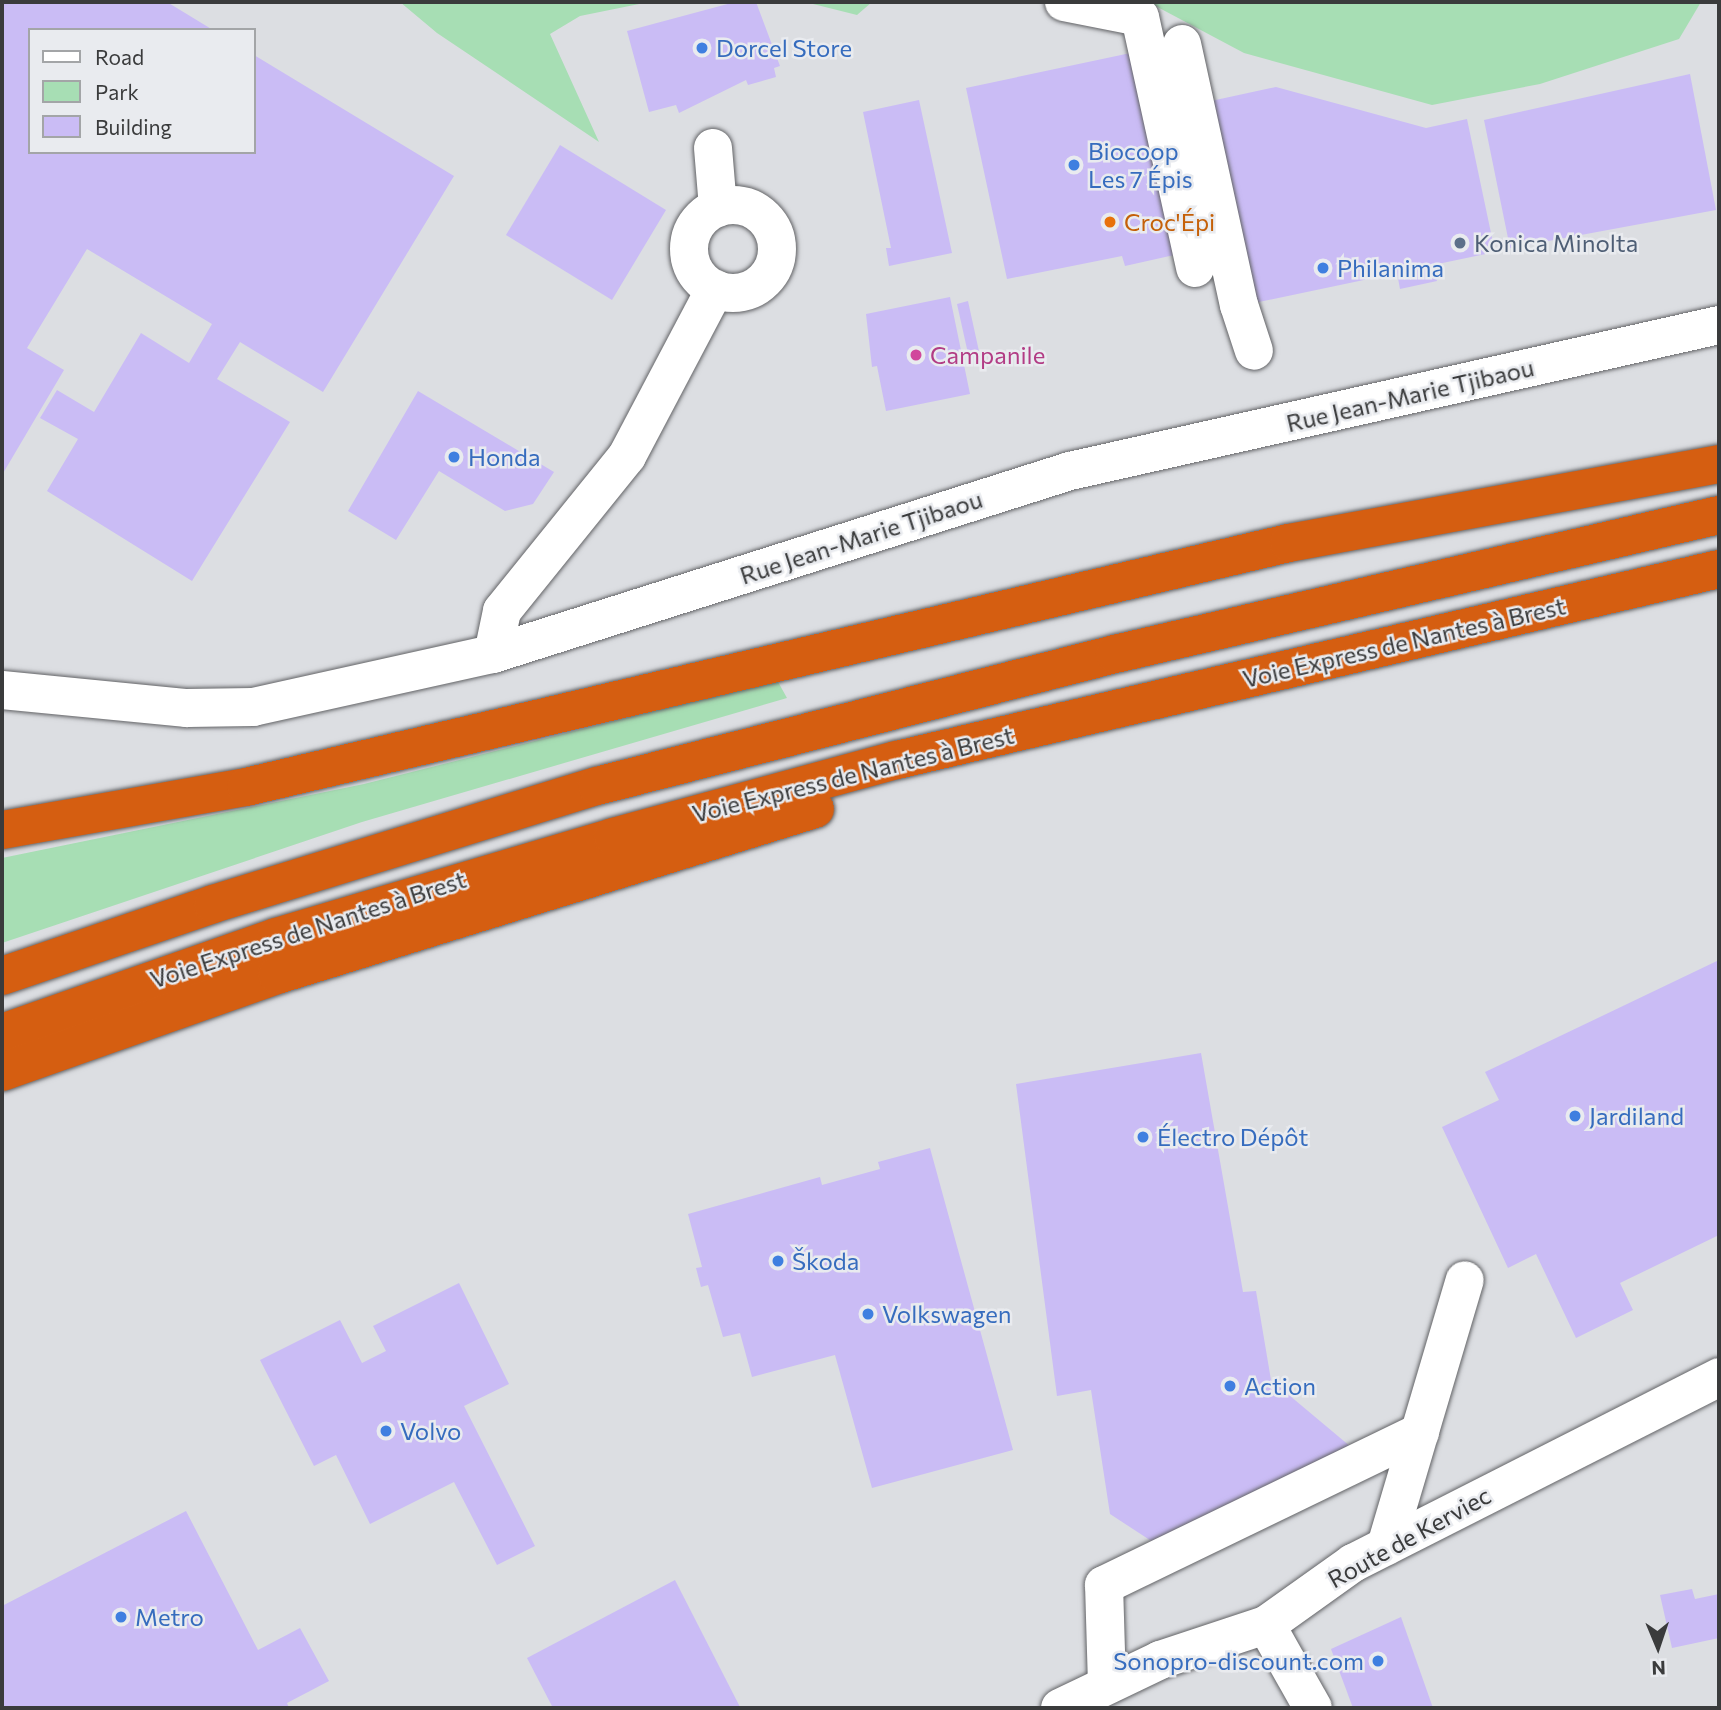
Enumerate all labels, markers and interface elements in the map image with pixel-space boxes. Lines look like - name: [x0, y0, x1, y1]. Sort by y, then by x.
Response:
- legend: [28, 28, 256, 154]
- place label: Dorcel Store: [716, 34, 852, 62]
- marker: Dorcel Store: [694, 40, 710, 56]
- text: Road: [95, 44, 144, 69]
- text: Park: [95, 79, 139, 104]
- text: Building: [95, 114, 172, 139]
- place label: Biocoop Les 7 Épis: [1088, 137, 1193, 193]
- marker: Biocoop Les 7 Épis: [1066, 157, 1082, 173]
- place label: Croc'Épi: [1124, 208, 1215, 236]
- marker: Croc'Épi: [1102, 214, 1118, 230]
- place label: Konica Minolta: [1474, 229, 1638, 257]
- marker: Konica Minolta: [1452, 235, 1468, 251]
- place label: Philanima: [1337, 254, 1444, 282]
- marker: Philanima: [1315, 260, 1331, 276]
- place label: Campanile: [930, 341, 1045, 369]
- marker: Campanile: [908, 347, 924, 363]
- street label: Rue Jean-Marie Tjibaou: [1283, 353, 1537, 437]
- place label: Honda: [468, 443, 540, 471]
- marker: Honda: [446, 449, 462, 465]
- street label: Rue Jean-Marie Tjibaou: [736, 484, 986, 590]
- street label: Voie Express de Nantes à Brest: [1240, 591, 1568, 693]
- street label: Voie Express de Nantes à Brest: [689, 720, 1017, 828]
- street label: Voie Express de Nantes à Brest: [146, 864, 470, 994]
- place label: Jardiland: [1589, 1102, 1684, 1130]
- marker: Jardiland: [1567, 1108, 1583, 1124]
- place label: Électro Dépôt: [1157, 1123, 1308, 1151]
- marker: Électro Dépôt: [1135, 1129, 1151, 1145]
- place label: Škoda: [792, 1247, 859, 1275]
- marker: Škoda: [770, 1253, 786, 1269]
- place label: Volkswagen: [882, 1300, 1012, 1328]
- marker: Volkswagen: [860, 1306, 876, 1322]
- place label: Action: [1244, 1372, 1316, 1400]
- marker: Action: [1222, 1378, 1238, 1394]
- place label: Volvo: [400, 1417, 461, 1445]
- marker: Volvo: [378, 1423, 394, 1439]
- street label: Route de Kerviec: [1323, 1480, 1495, 1594]
- place label: Metro: [135, 1603, 204, 1631]
- marker: Metro: [113, 1609, 129, 1625]
- north arrow: [1623, 1612, 1693, 1682]
- place label: Sonopro-discount.com: [1113, 1647, 1364, 1675]
- marker: Sonopro-discount.com: [1370, 1653, 1386, 1669]
- text: N: [1651, 1657, 1666, 1680]

